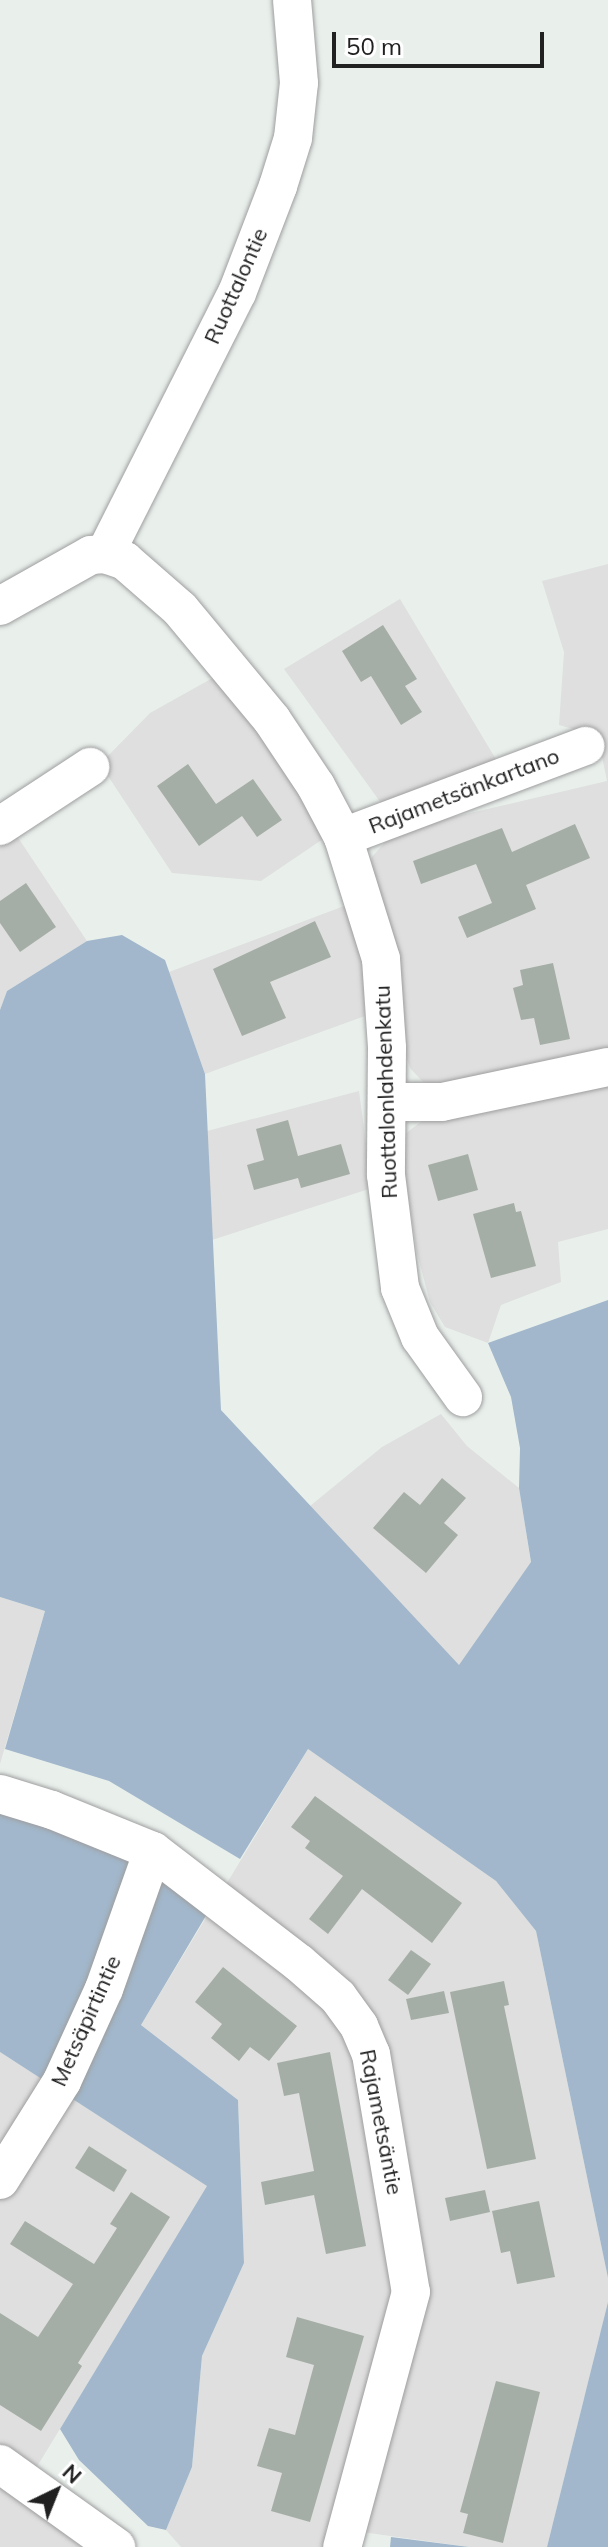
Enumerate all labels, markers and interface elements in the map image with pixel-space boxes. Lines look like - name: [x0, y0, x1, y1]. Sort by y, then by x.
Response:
- scale bar: [336, 16, 548, 66]
- text: 50 m: [346, 31, 402, 61]
- street label: Ruottalontie: [199, 224, 273, 348]
- street label: Rajametsänkartano: [365, 742, 563, 840]
- street label: Ruottalonlahdenkatu: [369, 985, 403, 1199]
- street label: Metsäpirtintie: [45, 1952, 127, 2090]
- street label: Rajametsäntie: [354, 2047, 408, 2197]
- north arrow: [16, 2451, 96, 2531]
- text: N: [57, 2458, 88, 2489]

